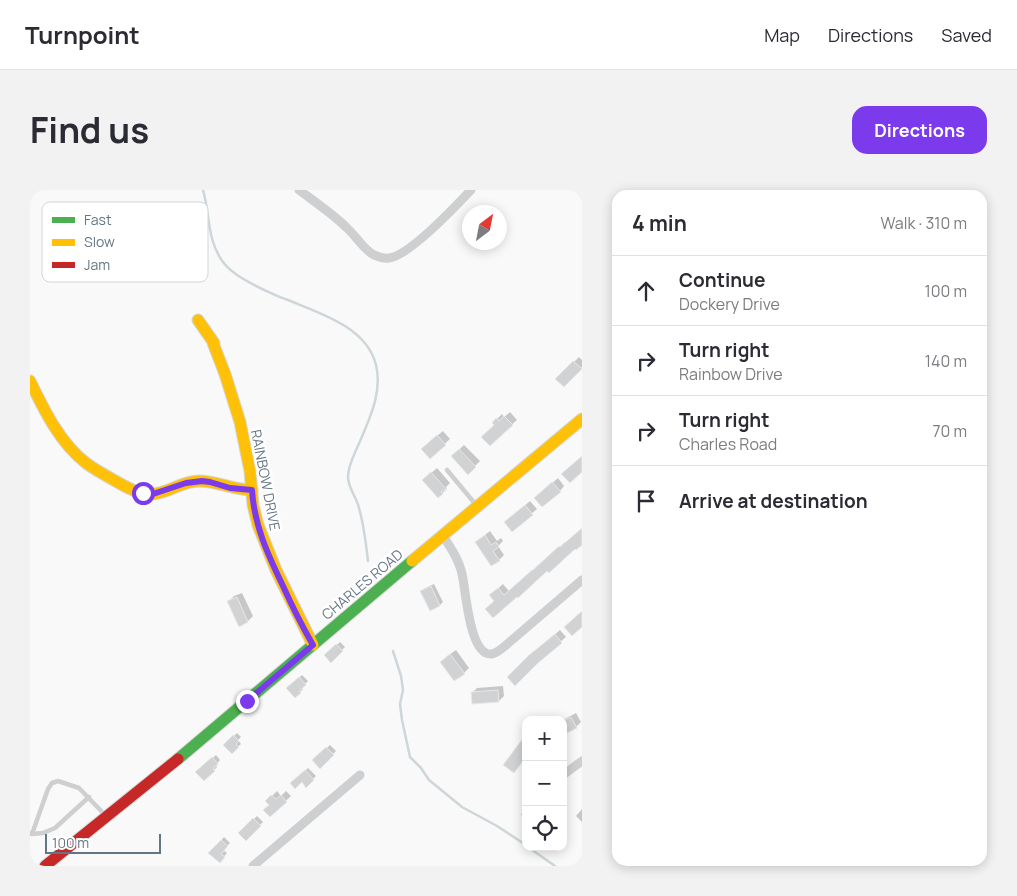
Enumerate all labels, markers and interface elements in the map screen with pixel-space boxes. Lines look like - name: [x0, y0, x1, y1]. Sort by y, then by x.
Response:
- text: Turnpoint: [25, 18, 140, 51]
- text: Map: [764, 23, 800, 47]
- text: Directions: [828, 23, 913, 47]
- text: Saved: [941, 23, 992, 47]
- text: Find us: [30, 106, 149, 154]
- button: Directions: [852, 106, 987, 154]
- legend: [42, 202, 208, 282]
- north arrow: [462, 205, 507, 250]
- text: 4 min: [632, 209, 687, 237]
- text: Fast: [84, 210, 112, 229]
- text: Walk · 310 m: [881, 212, 967, 234]
- text: Slow: [84, 232, 115, 251]
- text: Jam: [84, 255, 110, 274]
- text: Continue: [679, 267, 765, 293]
- icon: ahead: [632, 277, 660, 305]
- text: 100 m: [924, 280, 967, 302]
- text: Dockery Drive: [679, 293, 780, 315]
- text: Turn right: [679, 337, 769, 363]
- icon: right: [632, 347, 660, 375]
- text: 140 m: [925, 350, 967, 372]
- text: Rainbow Drive: [679, 363, 783, 385]
- text: Turn right: [679, 407, 769, 433]
- icon: right: [632, 417, 660, 445]
- text: 70 m: [932, 420, 967, 442]
- street label: RAINBOW DRIVE: [247, 428, 285, 532]
- text: Charles Road: [679, 433, 777, 455]
- route start: [132, 482, 155, 505]
- icon: arrive: [632, 487, 660, 515]
- text: Arrive at destination: [679, 488, 868, 514]
- street label: CHARLES ROAD: [317, 544, 407, 624]
- route end: [236, 690, 259, 713]
- map controls: [522, 716, 567, 851]
- button: +: [522, 716, 567, 761]
- button: −: [522, 761, 567, 806]
- button: locate: [522, 806, 567, 851]
- scale bar: [45, 831, 161, 854]
- text: 100 m: [52, 833, 89, 852]

